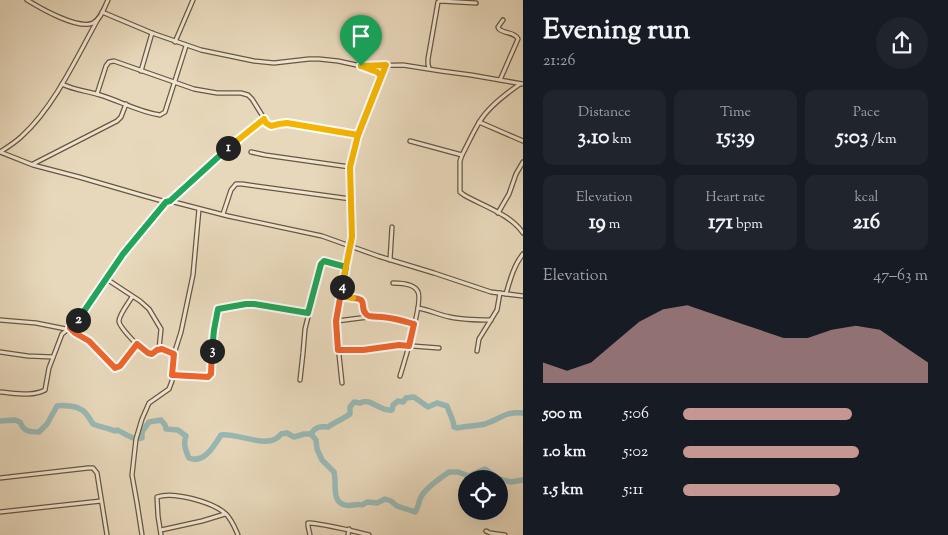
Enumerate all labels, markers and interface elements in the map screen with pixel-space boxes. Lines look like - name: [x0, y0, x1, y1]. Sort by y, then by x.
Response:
- text: Evening run: [543, 11, 690, 51]
- pin: [340, 15, 382, 66]
- button: share: [876, 17, 928, 69]
- icon: arrive: [347, 22, 375, 50]
- text: 21:26: [543, 50, 576, 73]
- text: Distance: [578, 103, 631, 123]
- text: Time: [720, 103, 751, 123]
- text: Pace: [853, 103, 880, 123]
- text: 3.10: [577, 123, 609, 153]
- text: 15:39: [716, 123, 755, 153]
- text: 5:03: [836, 123, 868, 153]
- text: km: [609, 130, 632, 150]
- text: /km: [868, 130, 897, 150]
- pin: 1: [216, 136, 240, 160]
- text: 1: [226, 138, 231, 158]
- text: Elevation: [576, 188, 633, 208]
- text: Heart rate: [706, 188, 765, 208]
- text: kcal: [854, 188, 879, 208]
- text: 19: [589, 208, 606, 238]
- text: 171: [708, 208, 733, 238]
- text: 216: [853, 208, 880, 238]
- text: m: [606, 215, 620, 235]
- text: bpm: [733, 215, 763, 235]
- text: Elevation: [543, 265, 608, 288]
- text: 47–63 m: [873, 265, 928, 288]
- pin: 4: [330, 274, 354, 300]
- text: 4: [339, 277, 346, 297]
- pin: 2: [66, 308, 90, 332]
- text: 2: [75, 310, 82, 330]
- pin: 3: [200, 338, 224, 364]
- text: 3: [210, 341, 215, 361]
- text: 500 m: [543, 403, 582, 426]
- text: 5:06: [623, 403, 649, 426]
- text: 1.0 km: [543, 441, 586, 464]
- text: 5:02: [623, 441, 648, 464]
- map controls: [458, 470, 508, 520]
- button: locate: [458, 470, 508, 520]
- text: 1.5 km: [543, 479, 583, 502]
- text: 5:11: [623, 479, 644, 502]

